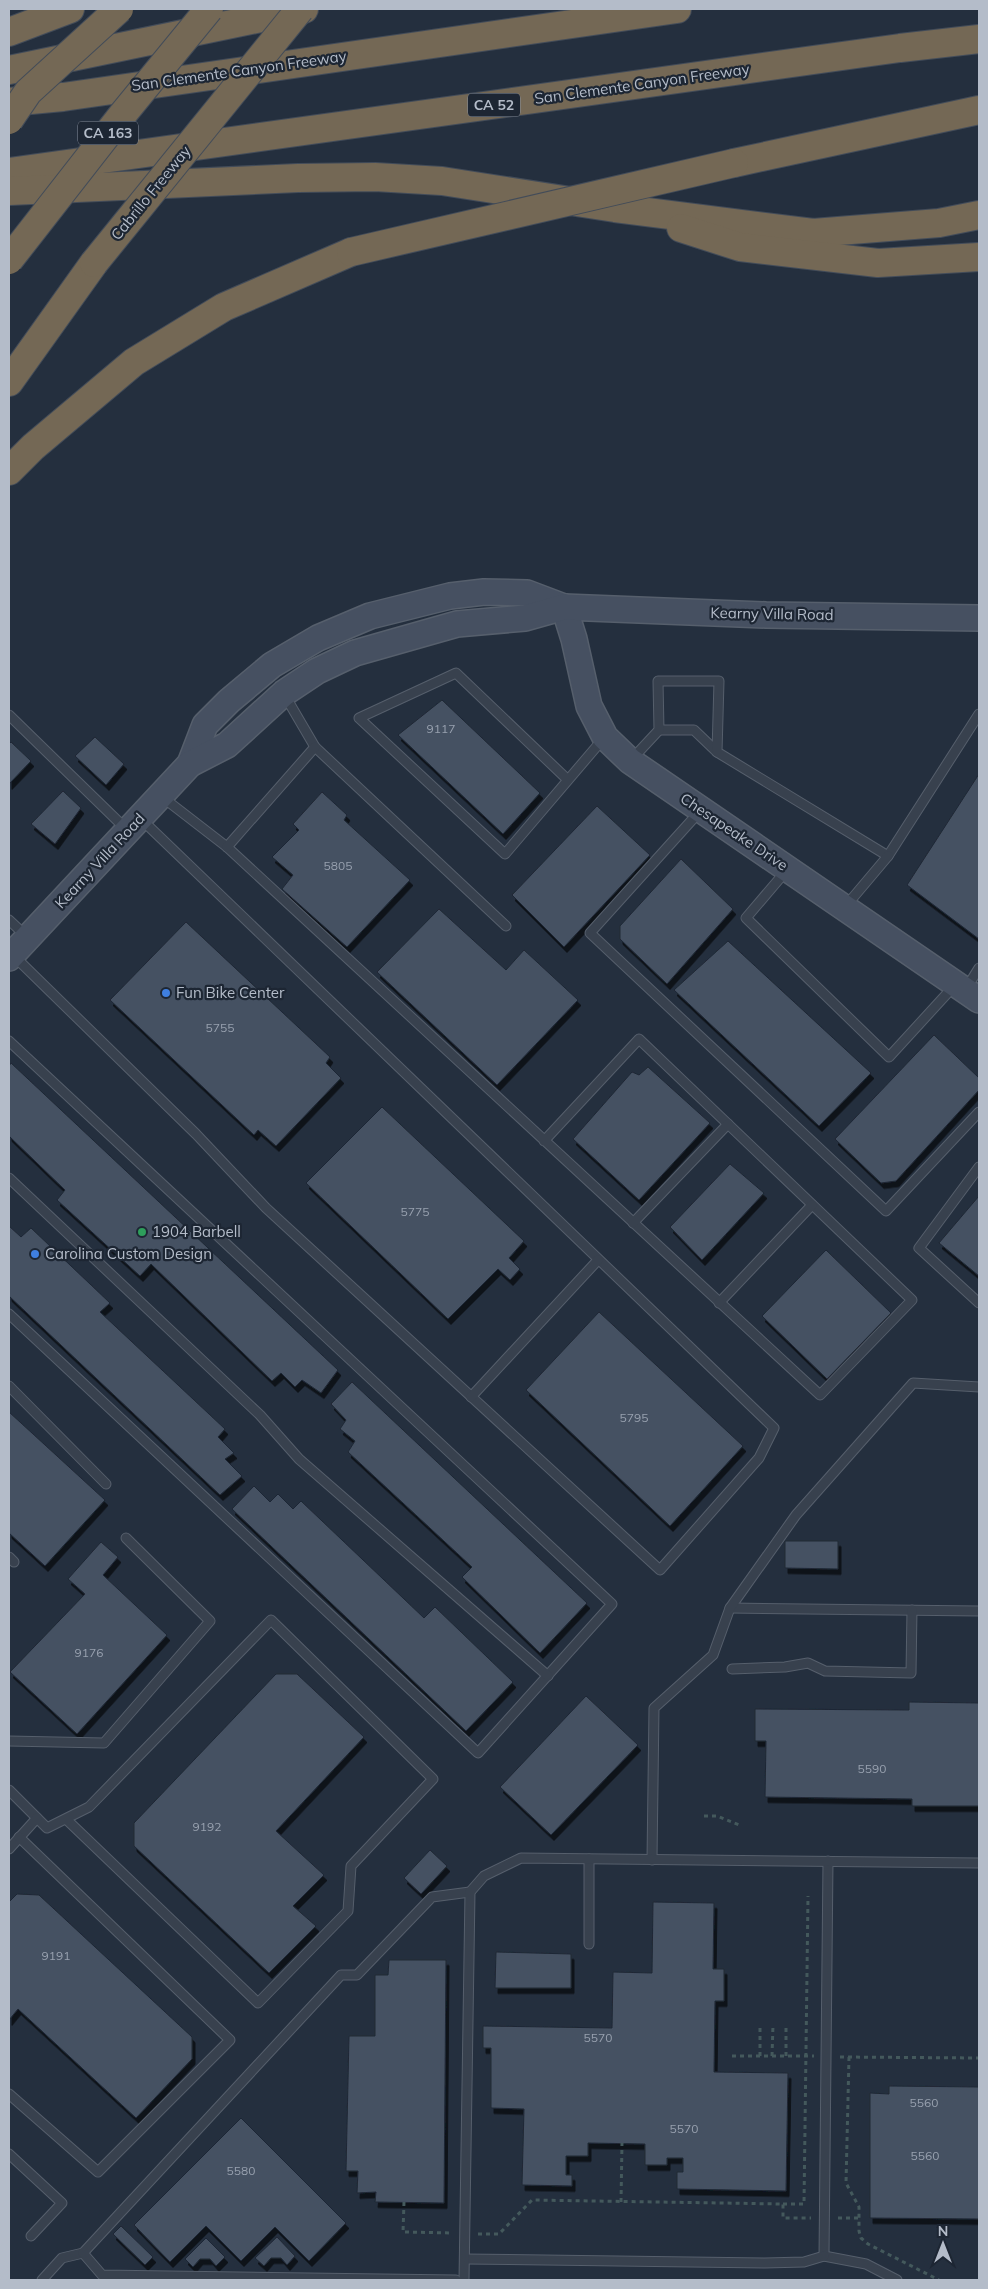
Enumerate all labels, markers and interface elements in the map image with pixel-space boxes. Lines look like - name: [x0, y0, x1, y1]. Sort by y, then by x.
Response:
- street label: San Clemente Canyon Freeway: [130, 46, 348, 95]
- street label: San Clemente Canyon Freeway: [533, 59, 751, 108]
- road number: CA 52: [468, 94, 520, 116]
- road number: CA 163: [78, 122, 138, 144]
- street label: Cabrillo Freeway: [107, 141, 195, 244]
- street label: Kearny Villa Road: [710, 603, 834, 624]
- house number: 9117: [427, 721, 455, 736]
- street label: Chesapeake Drive: [677, 789, 792, 875]
- street label: Kearny Villa Road: [51, 809, 149, 912]
- house number: 5805: [324, 858, 352, 873]
- place label: Fun Bike Center: [176, 983, 285, 1002]
- marker: Fun Bike Center: [160, 987, 172, 999]
- house number: 5755: [206, 1020, 234, 1035]
- house number: 5775: [401, 1204, 429, 1219]
- place label: 1904 Barbell: [152, 1222, 241, 1241]
- marker: 1904 Barbell: [136, 1226, 148, 1238]
- place label: Carolina Custom Design: [45, 1244, 212, 1263]
- marker: Carolina Custom Design: [29, 1248, 41, 1260]
- house number: 5795: [620, 1410, 648, 1425]
- house number: 9176: [75, 1645, 103, 1660]
- house number: 5590: [858, 1761, 886, 1776]
- house number: 9192: [193, 1819, 221, 1834]
- house number: 9191: [42, 1948, 70, 1963]
- house number: 5570: [584, 2030, 612, 2045]
- house number: 5560: [910, 2095, 938, 2110]
- house number: 5570: [670, 2121, 698, 2136]
- house number: 5560: [911, 2148, 939, 2163]
- house number: 5580: [227, 2163, 255, 2178]
- north arrow: [918, 2219, 968, 2269]
- text: N: [938, 2222, 948, 2240]

